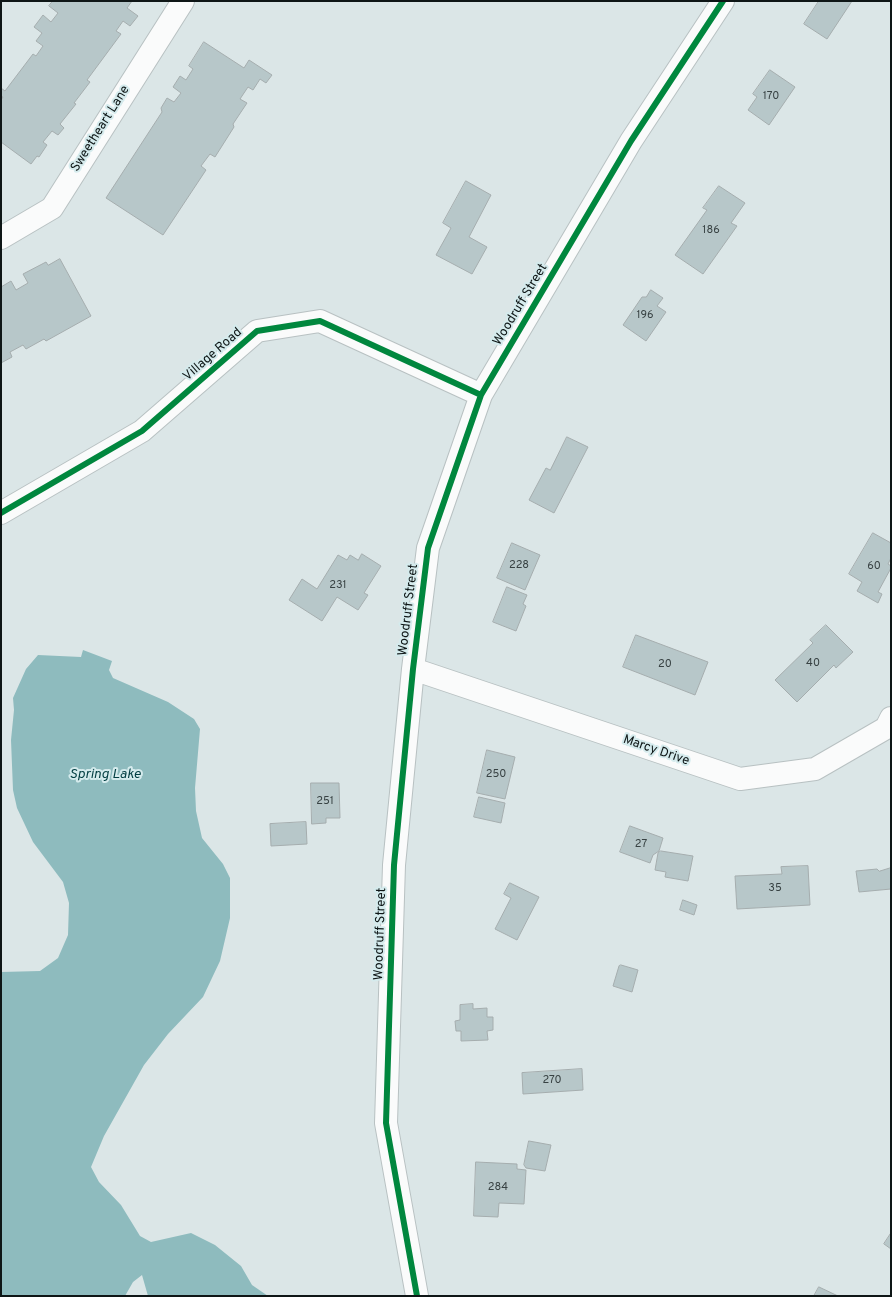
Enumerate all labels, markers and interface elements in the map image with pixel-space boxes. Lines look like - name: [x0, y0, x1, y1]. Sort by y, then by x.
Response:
- street label: Sweetheart Lane: [68, 83, 134, 175]
- house number: 170: [763, 90, 779, 104]
- house number: 186: [702, 224, 720, 238]
- street label: Woodruff Street: [490, 261, 552, 349]
- house number: 196: [636, 309, 654, 323]
- street label: Village Road: [180, 325, 246, 385]
- house number: 228: [509, 559, 529, 573]
- house number: 60: [867, 560, 881, 574]
- street label: Woodruff Street: [396, 563, 422, 657]
- house number: 231: [329, 579, 347, 593]
- house number: 40: [806, 657, 820, 671]
- house number: 20: [658, 658, 672, 672]
- street label: Marcy Drive: [621, 732, 691, 770]
- water label: Spring Lake: [69, 767, 141, 783]
- house number: 250: [486, 768, 506, 782]
- house number: 251: [316, 795, 334, 809]
- house number: 27: [635, 838, 647, 852]
- house number: 35: [768, 882, 782, 896]
- street label: Woodruff Street: [372, 887, 390, 981]
- house number: 270: [542, 1074, 562, 1088]
- house number: 284: [488, 1181, 508, 1195]

